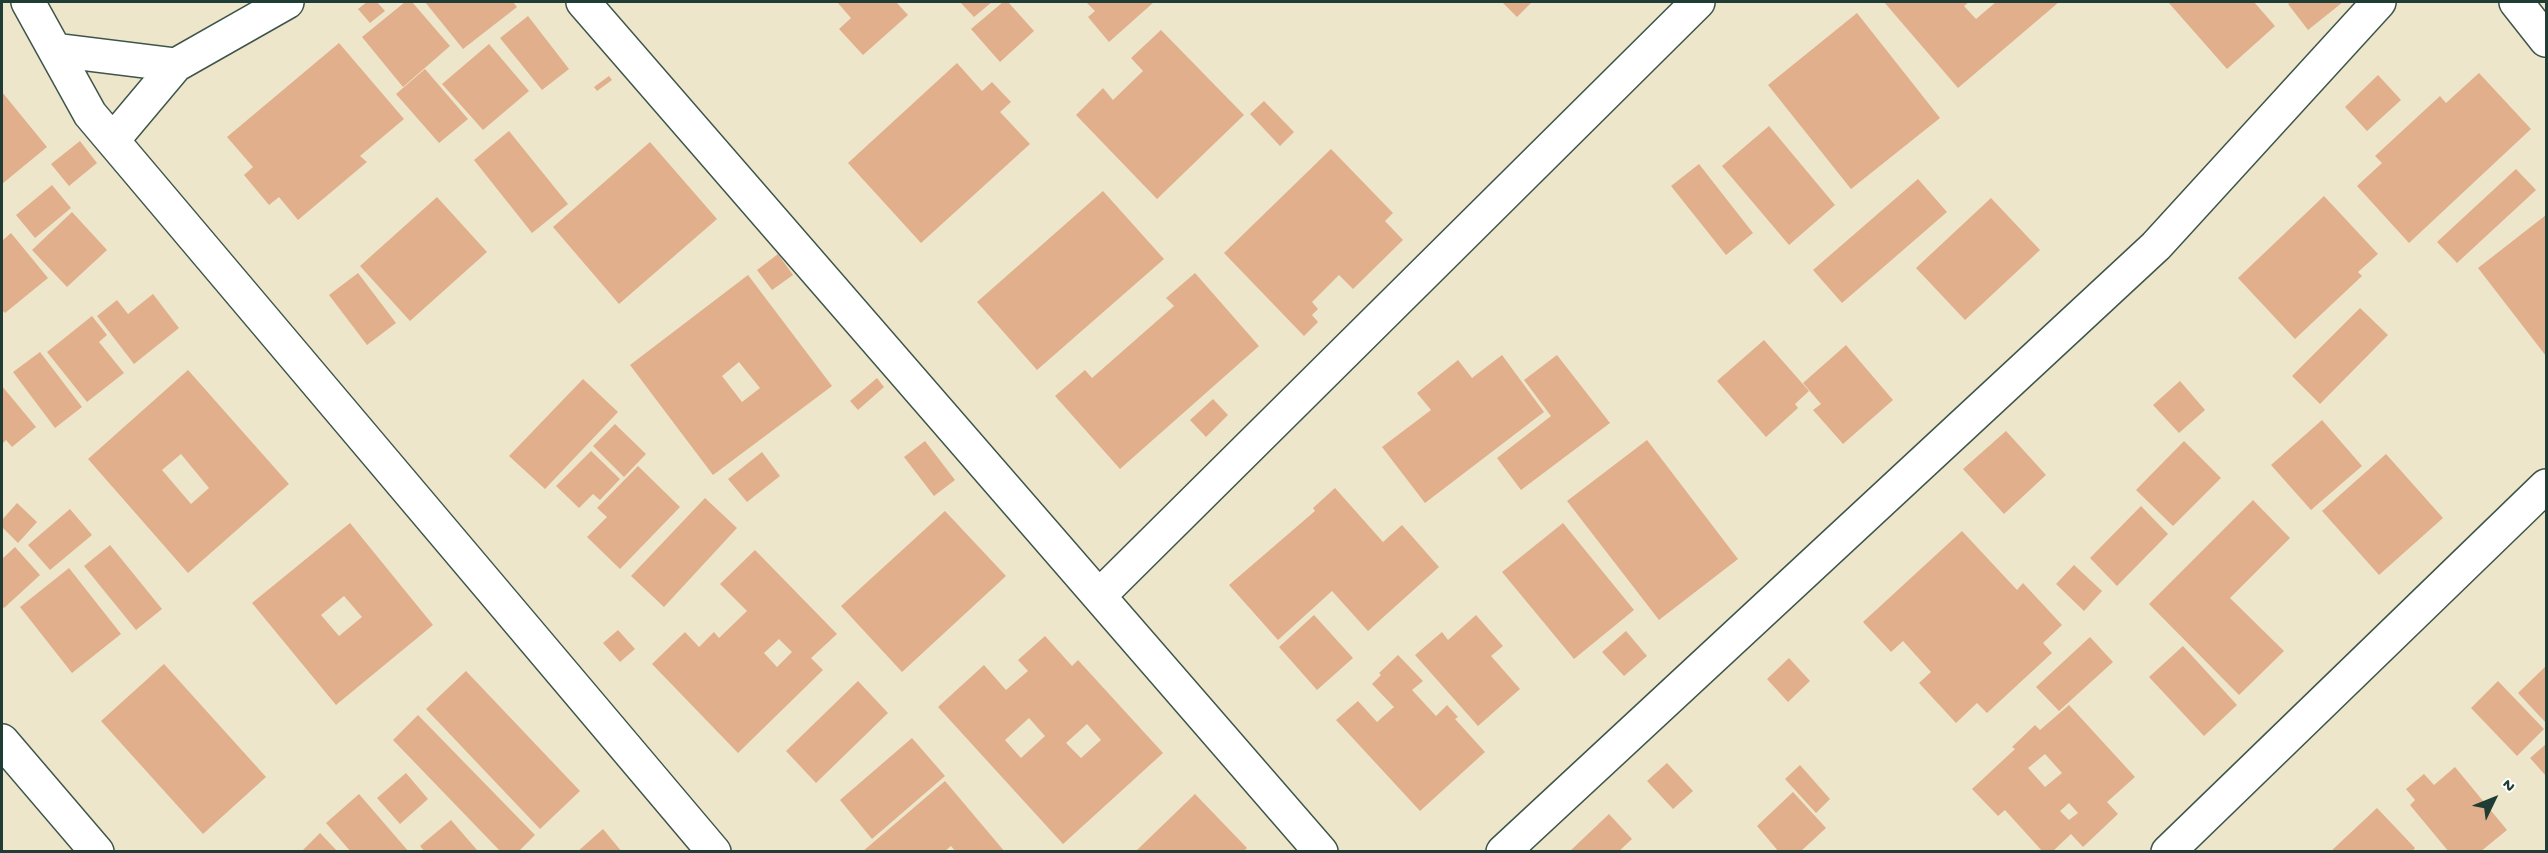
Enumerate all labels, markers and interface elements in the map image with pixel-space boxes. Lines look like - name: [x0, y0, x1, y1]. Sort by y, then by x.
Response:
- north arrow: [2464, 769, 2524, 829]
- text: N: [2497, 776, 2518, 797]

